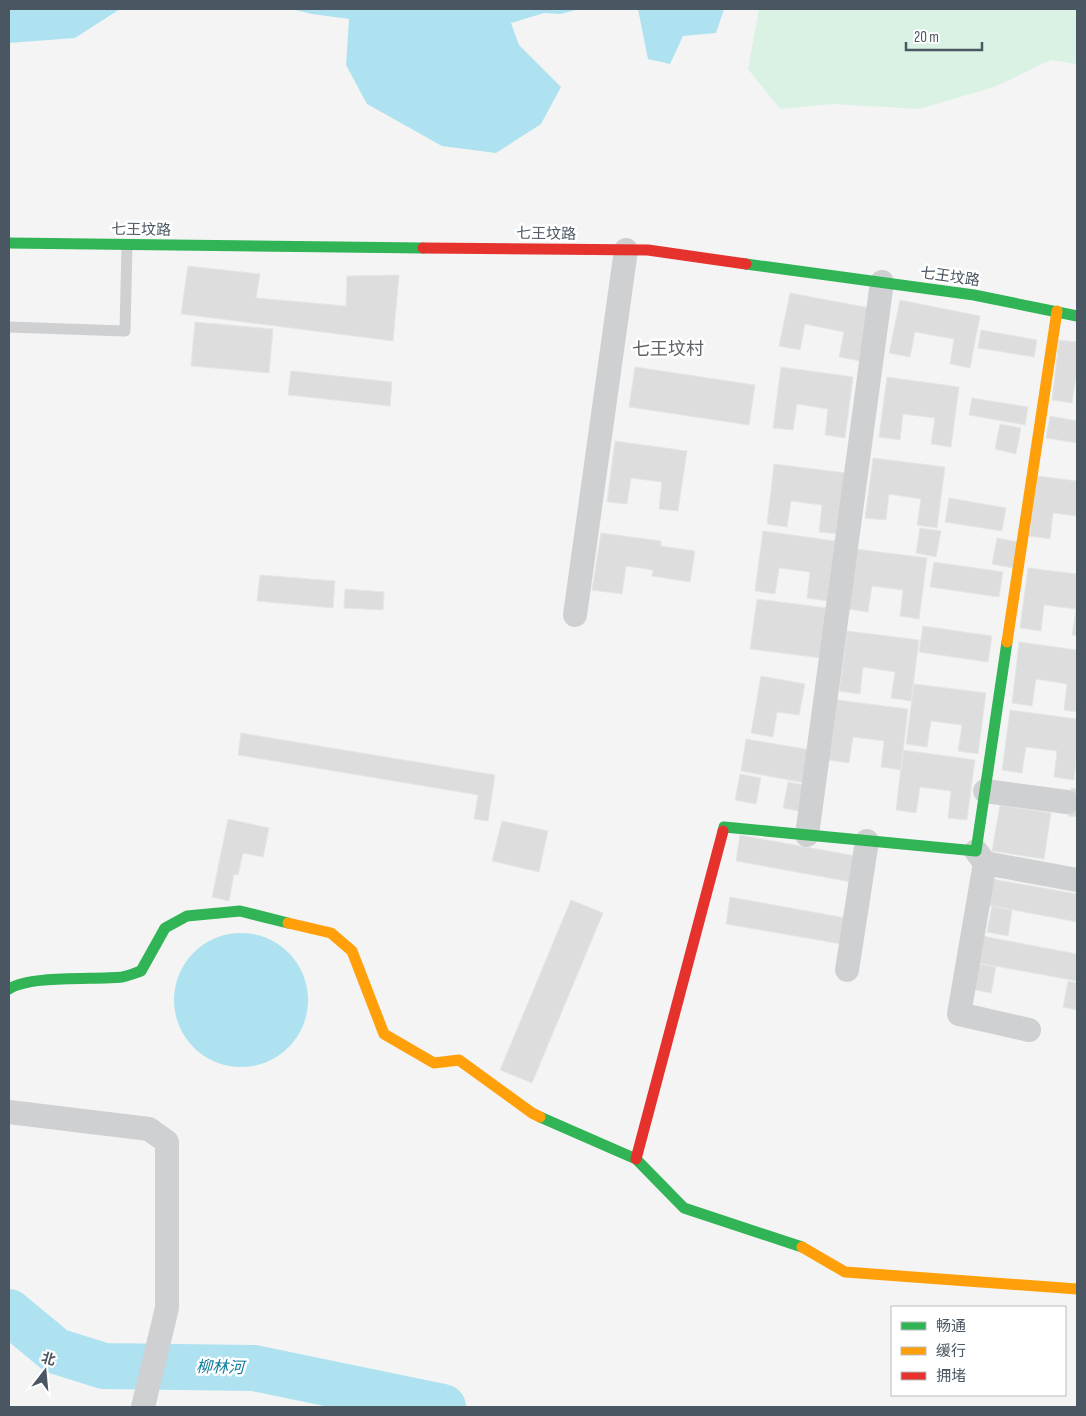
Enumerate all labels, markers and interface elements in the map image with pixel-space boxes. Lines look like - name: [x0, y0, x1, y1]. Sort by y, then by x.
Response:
- scale bar: [906, 20, 982, 52]
- text: 20 m: [914, 28, 939, 47]
- street label: 七王坟路: [111, 220, 171, 240]
- street label: 七王坟路: [516, 224, 576, 244]
- street label: 七王坟路: [919, 263, 981, 291]
- district label: 七王坟村: [632, 339, 704, 360]
- legend: [891, 1306, 1066, 1396]
- text: 畅通: [936, 1317, 966, 1336]
- text: 缓行: [936, 1342, 966, 1361]
- north arrow: [20, 1346, 70, 1396]
- text: 北: [39, 1349, 58, 1369]
- water label: 柳林河: [196, 1358, 247, 1378]
- text: 拥堵: [936, 1367, 966, 1386]

